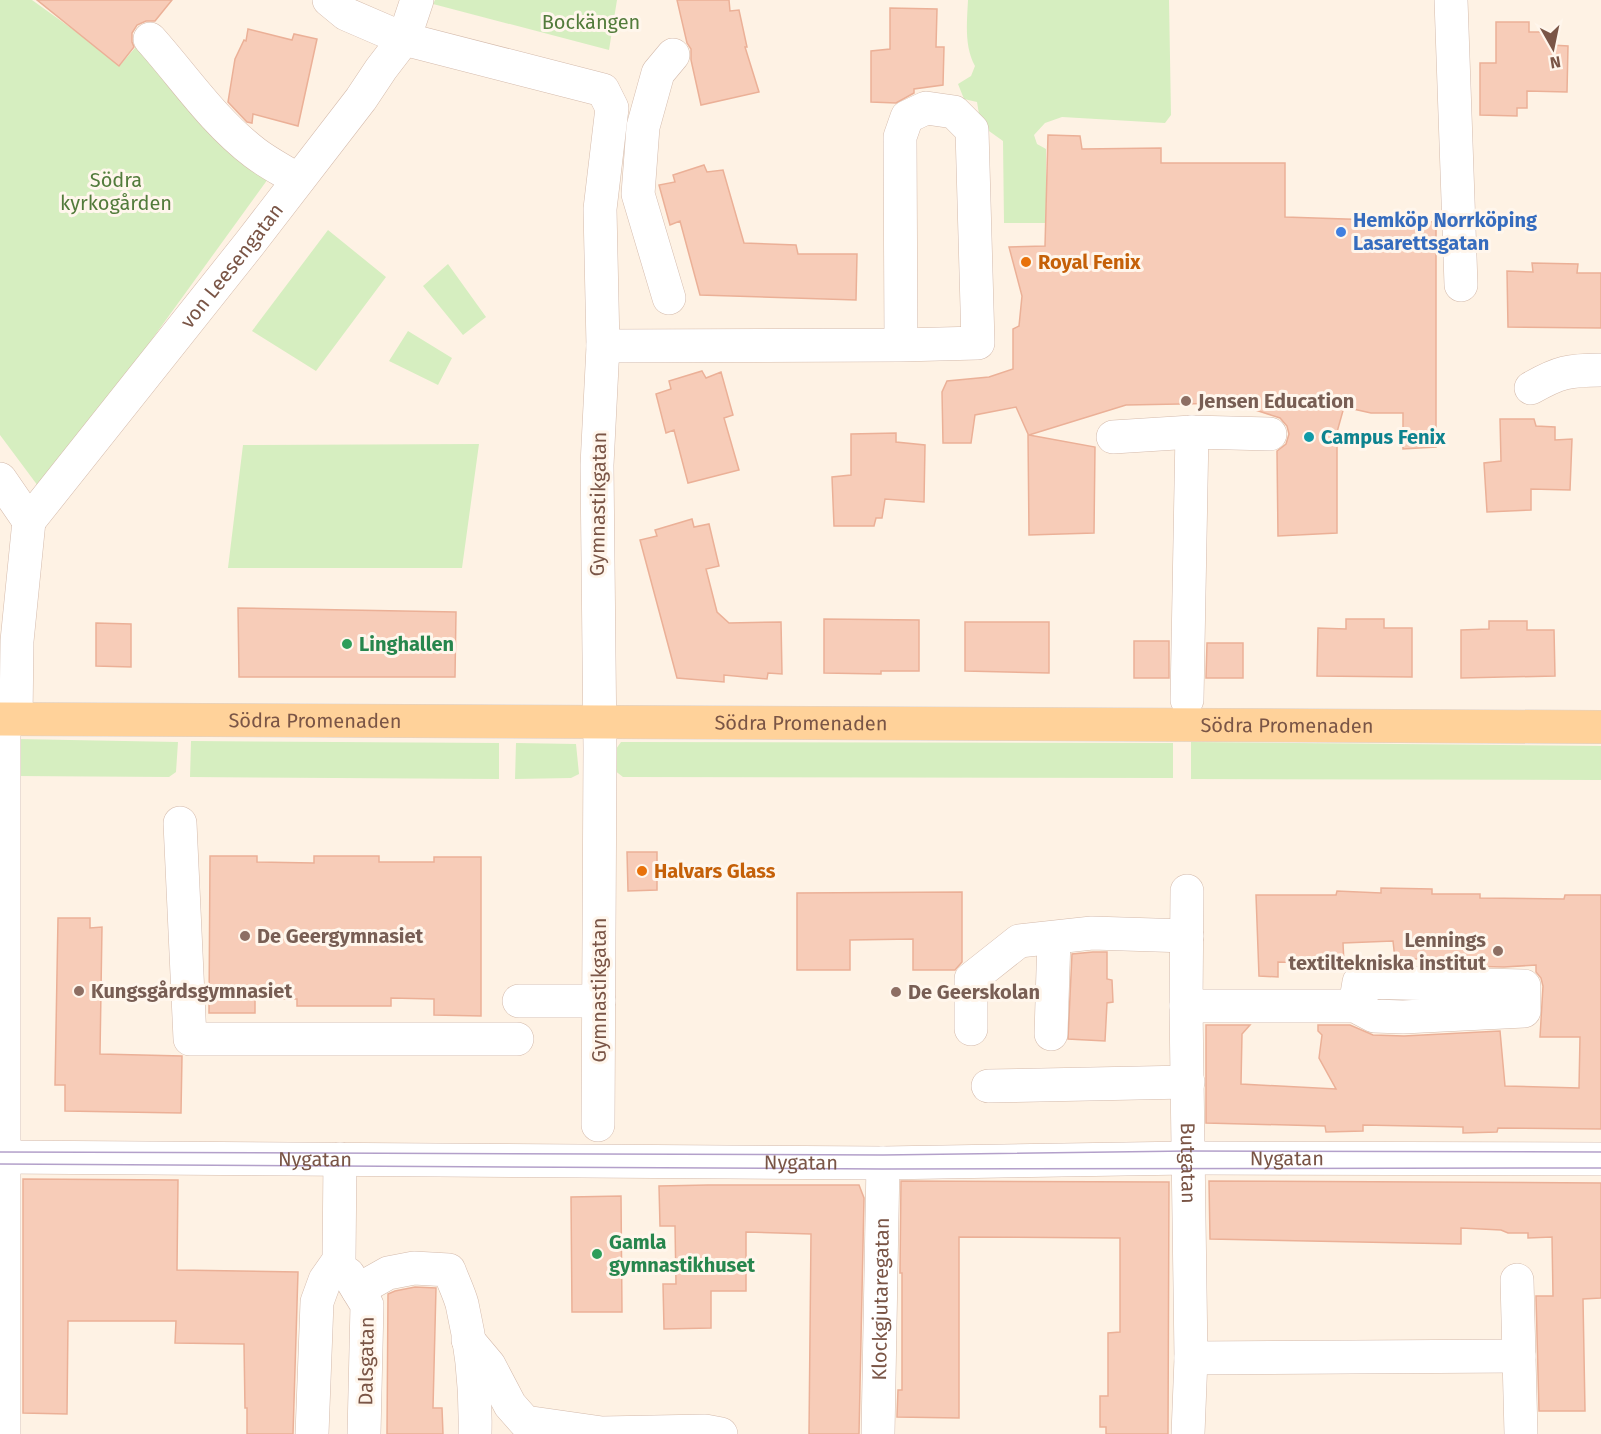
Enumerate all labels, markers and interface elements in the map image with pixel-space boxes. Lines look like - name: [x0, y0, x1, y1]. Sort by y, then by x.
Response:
- park label: Bockängen: [542, 10, 640, 34]
- north arrow: [1523, 18, 1583, 78]
- text: N: [1549, 52, 1562, 73]
- park label: Södra kyrkogården: [60, 168, 172, 215]
- street label: von Leesengatan: [175, 198, 288, 333]
- place label: Hemköp Norrköping Lasarettsgatan: [1353, 208, 1538, 255]
- marker: Hemköp Norrköping Lasarettsgatan: [1334, 225, 1348, 239]
- place label: Royal Fenix: [1038, 250, 1141, 274]
- marker: Royal Fenix: [1019, 255, 1033, 269]
- place label: Jensen Education: [1197, 389, 1354, 413]
- marker: Jensen Education: [1179, 394, 1193, 408]
- place label: Campus Fenix: [1321, 425, 1446, 449]
- marker: Campus Fenix: [1302, 430, 1316, 444]
- street label: Gymnastikgatan: [585, 431, 611, 577]
- place label: Linghallen: [359, 632, 454, 656]
- marker: Linghallen: [340, 637, 354, 651]
- street label: Södra Promenaden: [228, 708, 402, 733]
- street label: Södra Promenaden: [714, 711, 888, 735]
- street label: Södra Promenaden: [1200, 713, 1374, 738]
- place label: Halvars Glass: [654, 859, 776, 883]
- marker: Halvars Glass: [635, 864, 649, 878]
- street label: Gymnastikgatan: [587, 918, 611, 1062]
- place label: De Geergymnasiet: [257, 924, 423, 948]
- place label: Lennings textiltekniska institut: [1289, 928, 1486, 975]
- marker: De Geergymnasiet: [238, 929, 252, 943]
- marker: Lennings textiltekniska institut: [1491, 944, 1505, 958]
- place label: Kungsgårdsgymnasiet: [91, 979, 292, 1003]
- place label: De Geerskolan: [908, 980, 1040, 1004]
- marker: Kungsgårdsgymnasiet: [72, 984, 86, 998]
- marker: De Geerskolan: [889, 985, 903, 999]
- street label: Butgatan: [1176, 1122, 1201, 1204]
- street label: Nygatan: [1250, 1146, 1324, 1170]
- street label: Nygatan: [278, 1147, 352, 1171]
- street label: Nygatan: [764, 1150, 838, 1175]
- street label: Klockgjutaregatan: [867, 1217, 894, 1381]
- place label: Gamla gymnastikhuset: [609, 1230, 755, 1277]
- marker: Gamla gymnastikhuset: [590, 1247, 604, 1261]
- street label: Dalsgatan: [353, 1316, 379, 1406]

